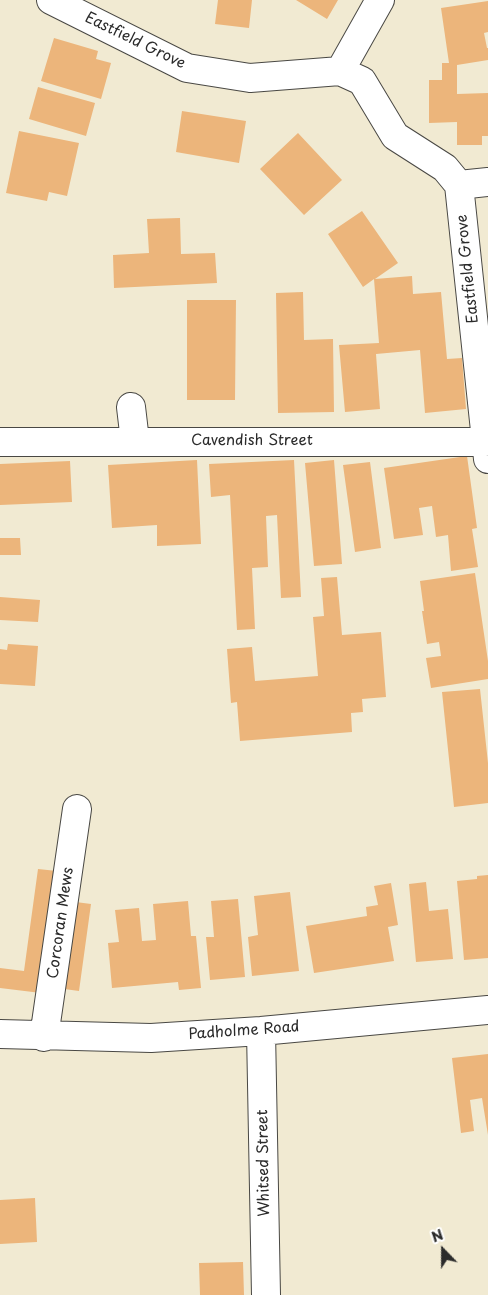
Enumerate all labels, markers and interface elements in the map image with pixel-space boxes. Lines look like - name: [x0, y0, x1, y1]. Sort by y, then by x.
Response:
- street label: Eastfield Grove: [82, 9, 188, 73]
- street label: Eastfield Grove: [453, 214, 483, 324]
- street label: Cavendish Street: [191, 432, 313, 450]
- street label: Corcoran Mews: [44, 866, 78, 980]
- street label: Padholme Road: [188, 1018, 300, 1044]
- street label: Whitsed Street: [254, 1109, 274, 1217]
- text: N: [428, 1224, 446, 1247]
- north arrow: [418, 1225, 468, 1275]

